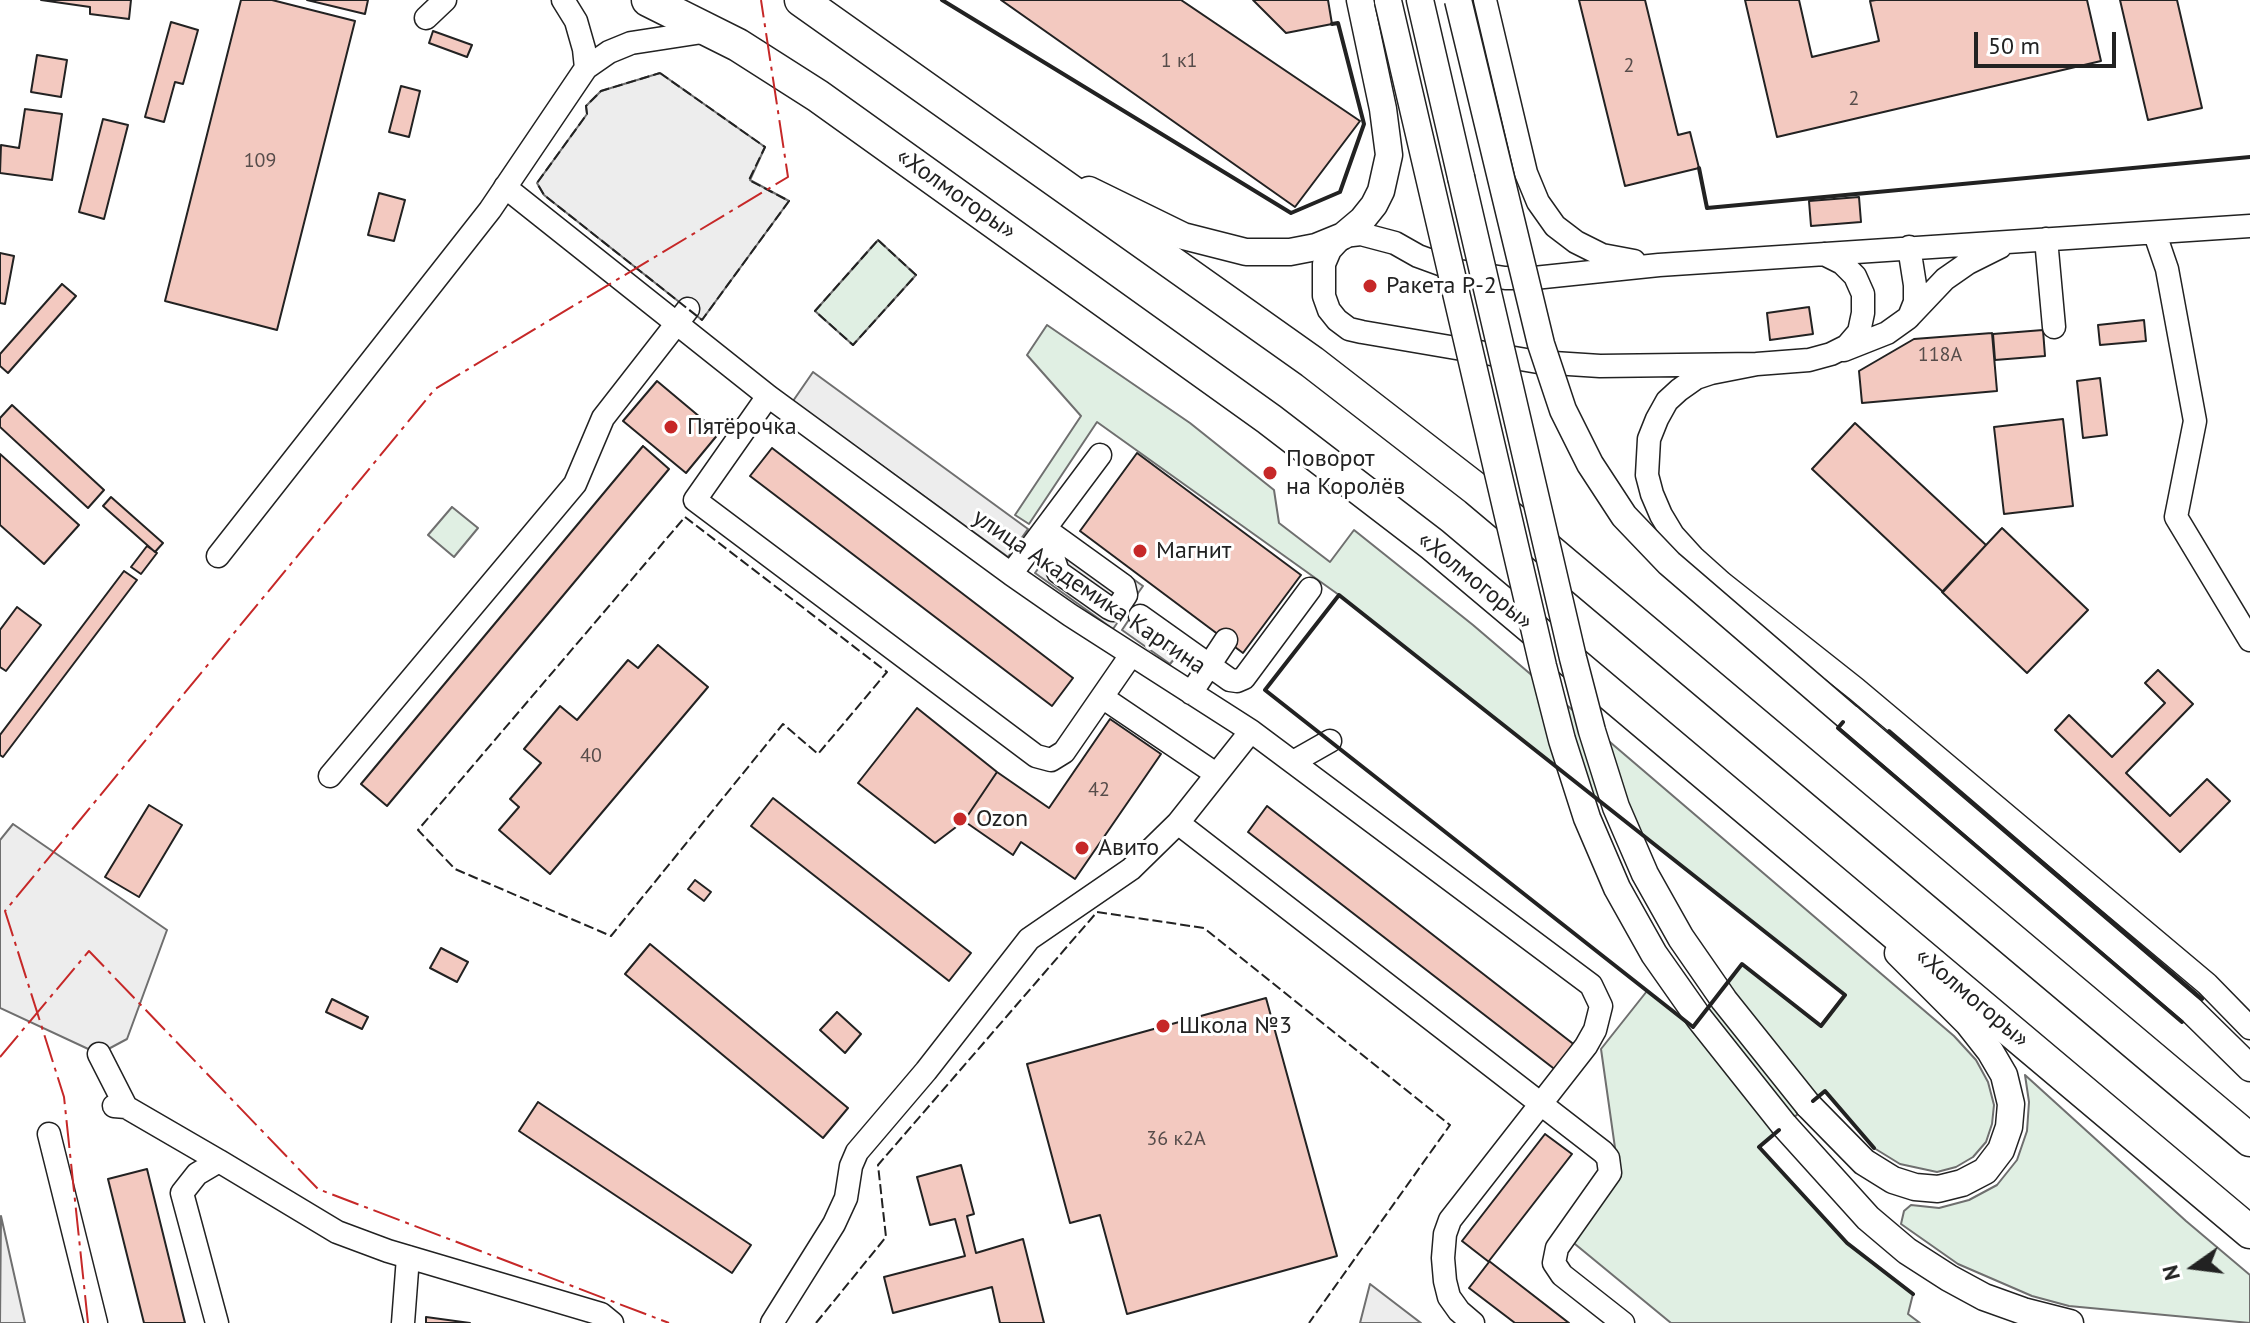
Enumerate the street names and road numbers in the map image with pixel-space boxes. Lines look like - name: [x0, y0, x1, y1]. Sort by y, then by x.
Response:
- street label: «Холмогоры»: [890, 142, 1022, 246]
- street label: улица Академика Каргина: [967, 503, 1211, 681]
- street label: «Холмогоры»: [1412, 526, 1538, 636]
- street label: «Холмогоры»: [1909, 942, 2035, 1054]

